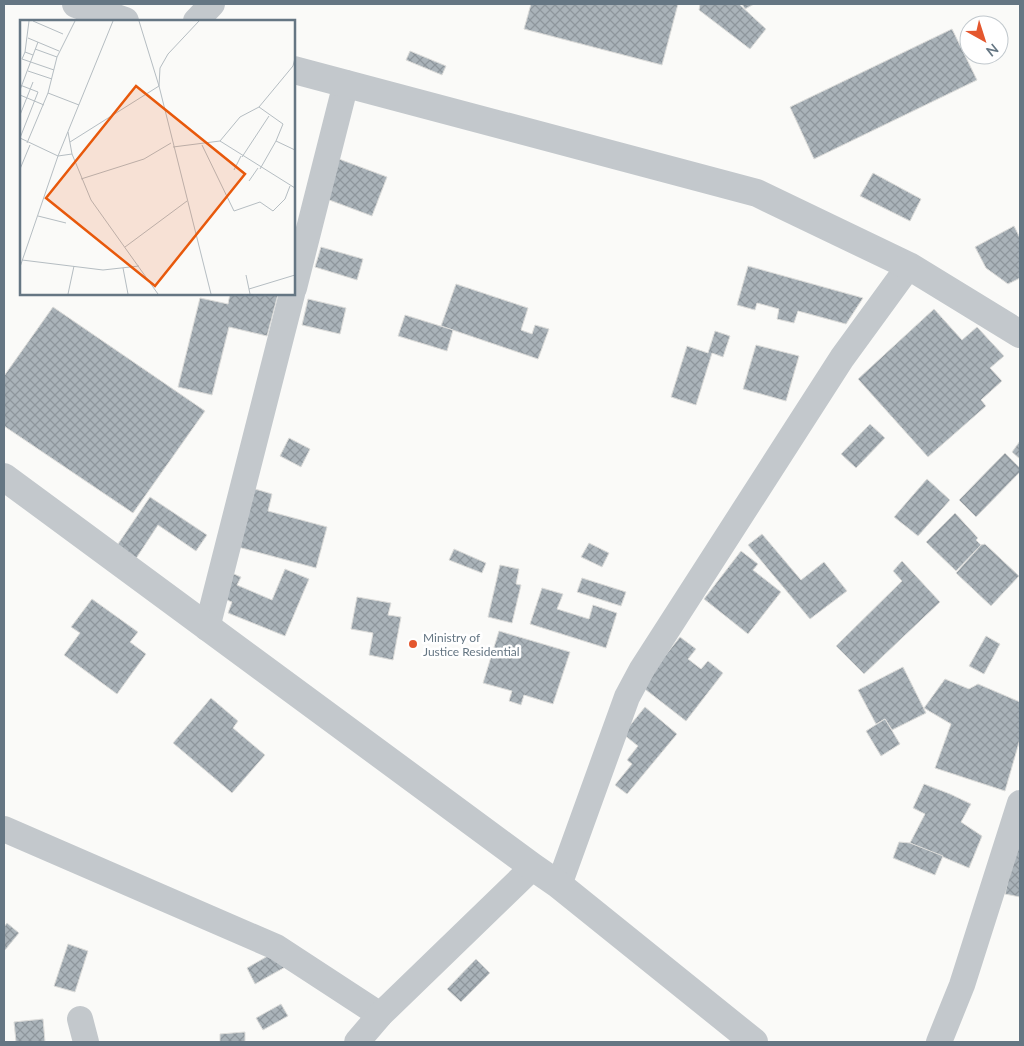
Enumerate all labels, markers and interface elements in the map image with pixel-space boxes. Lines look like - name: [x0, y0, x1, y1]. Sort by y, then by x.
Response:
- north arrow: [959, 15, 1009, 65]
- inset map: [20, 20, 295, 295]
- text: N: [983, 40, 1002, 60]
- place label: Ministry of Justice Residential: [423, 630, 520, 659]
- marker: Ministry of Justice Residential: [407, 638, 419, 650]

